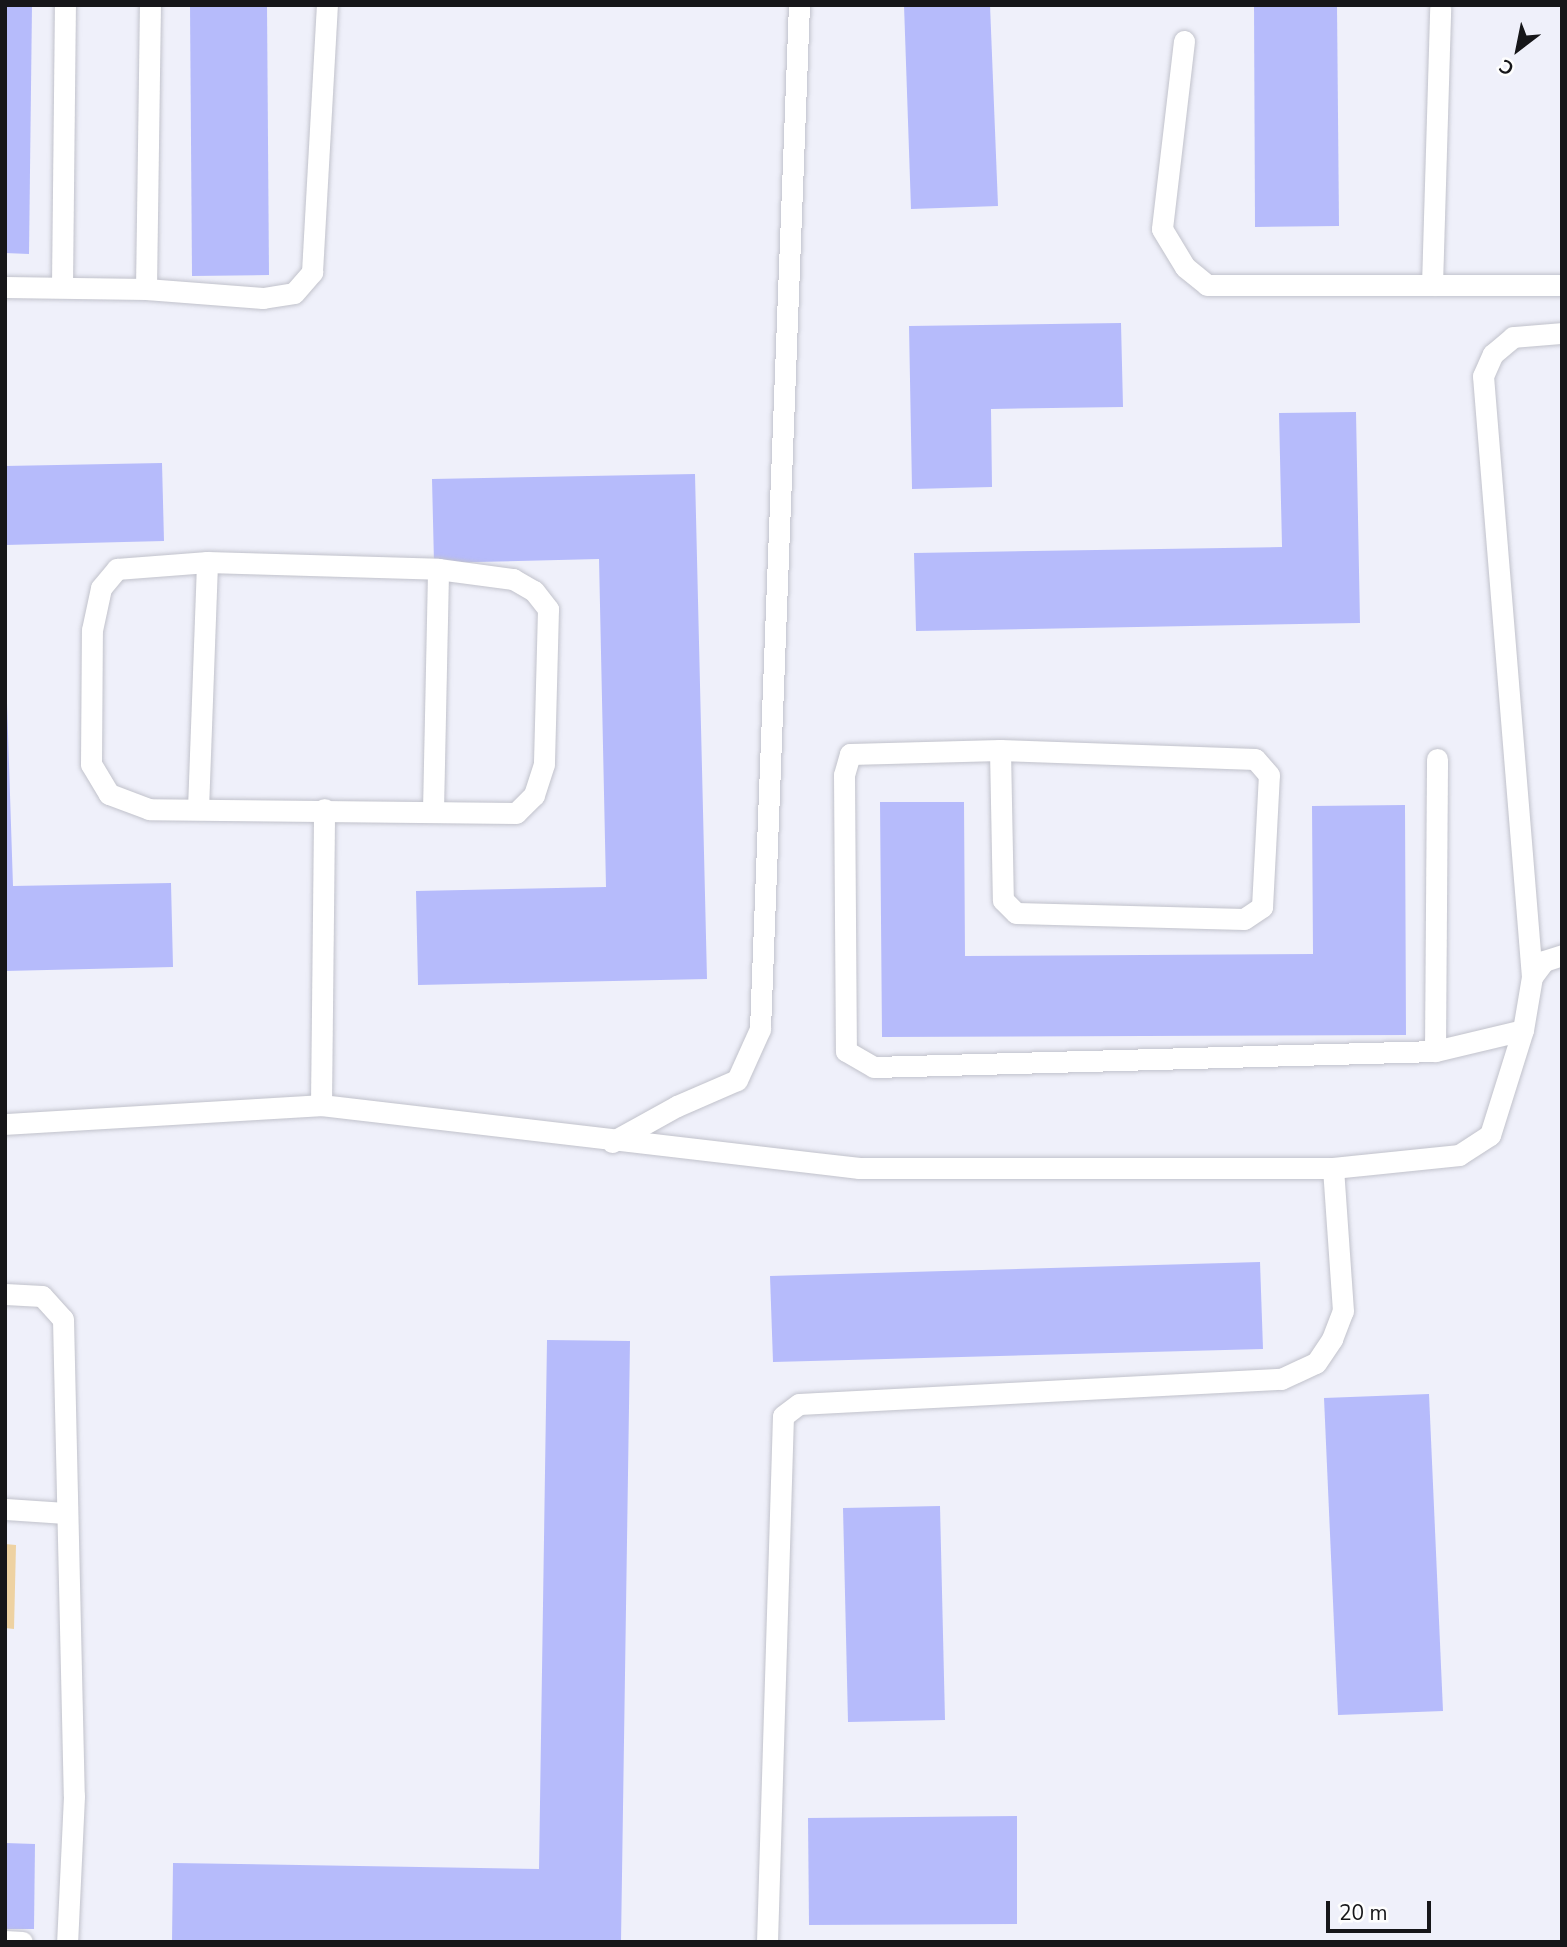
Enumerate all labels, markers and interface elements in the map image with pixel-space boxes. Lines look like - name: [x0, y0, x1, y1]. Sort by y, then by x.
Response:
- north arrow: [1483, 14, 1553, 84]
- text: С: [1495, 52, 1519, 81]
- scale bar: [1329, 1888, 1434, 1932]
- text: 20 m: [1339, 1899, 1388, 1927]

